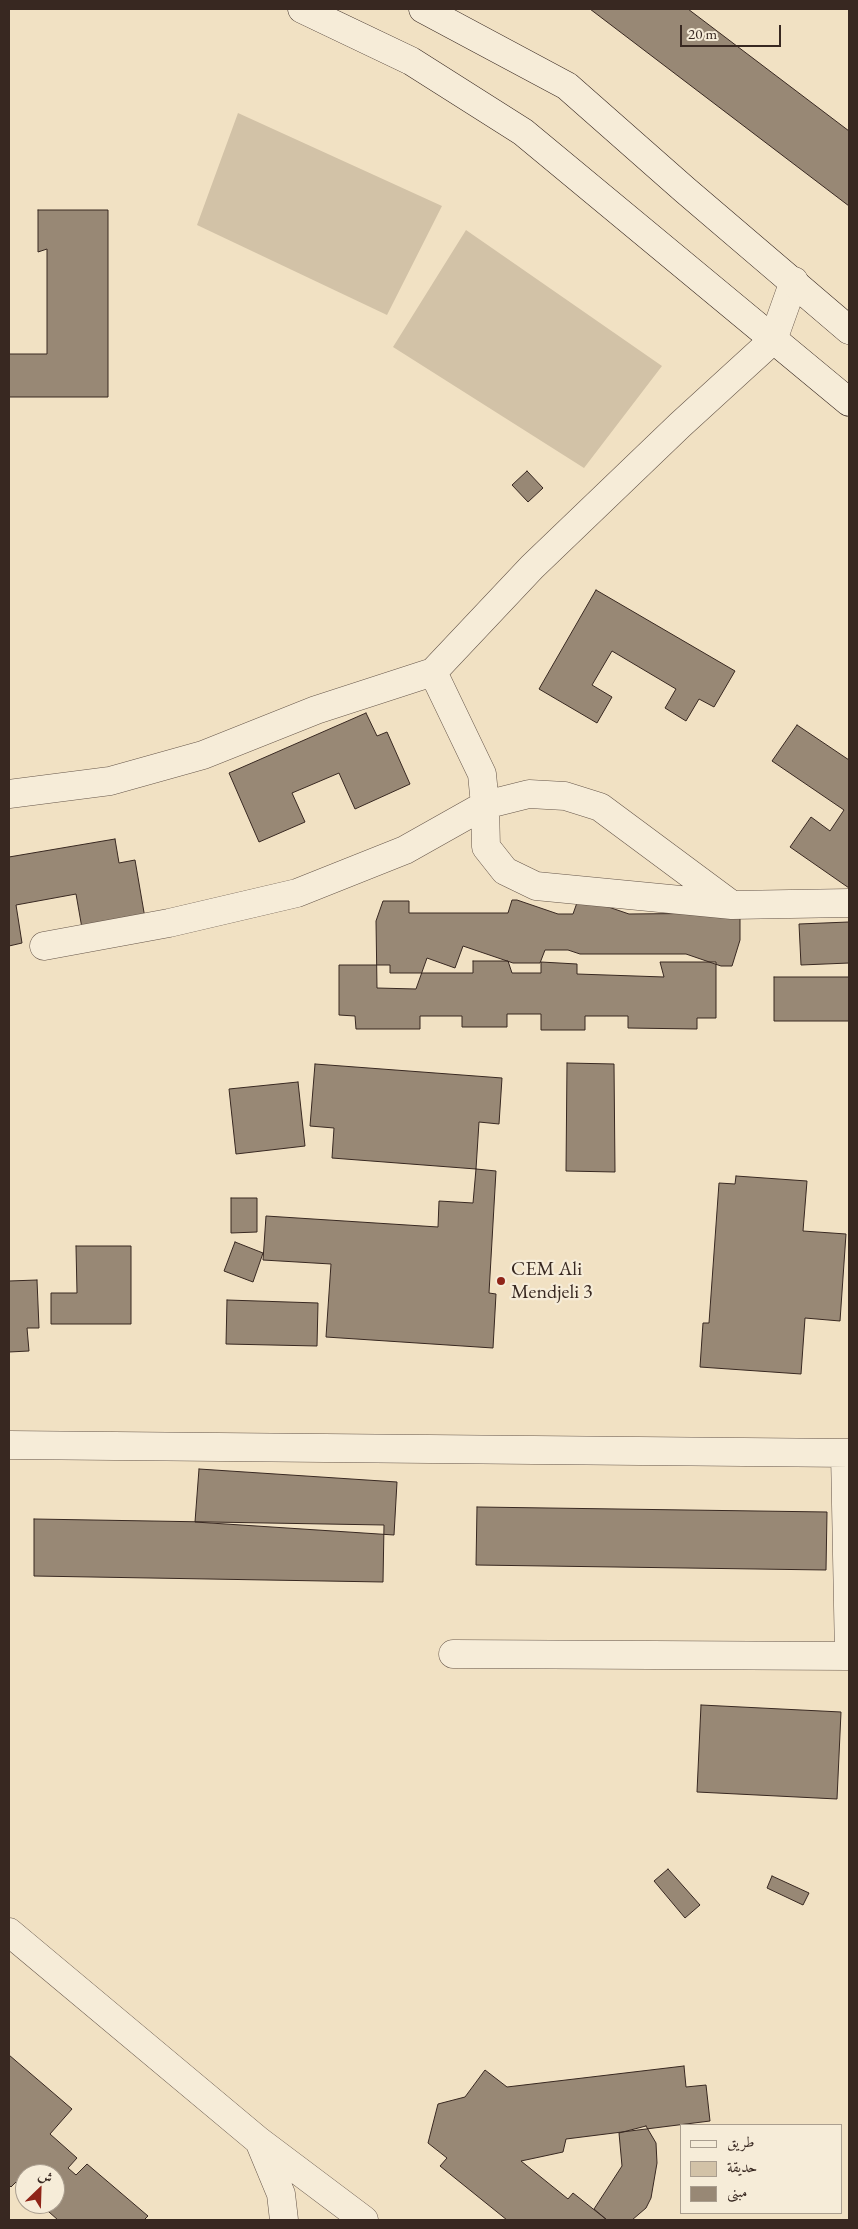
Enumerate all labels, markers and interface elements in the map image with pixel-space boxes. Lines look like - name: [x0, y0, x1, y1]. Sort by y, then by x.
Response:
- scale bar: [683, 15, 784, 47]
- text: 20 m: [688, 24, 717, 43]
- place label: CEM Ali Mendjeli 3: [511, 1258, 593, 1305]
- marker: CEM Ali Mendjeli 3: [495, 1275, 507, 1287]
- legend: [680, 2124, 843, 2214]
- text: طريق: [727, 2132, 754, 2151]
- text: حديقة: [727, 2157, 757, 2176]
- north arrow: [15, 2164, 65, 2214]
- text: ش: [36, 2165, 56, 2187]
- text: مبنى: [727, 2182, 747, 2201]

